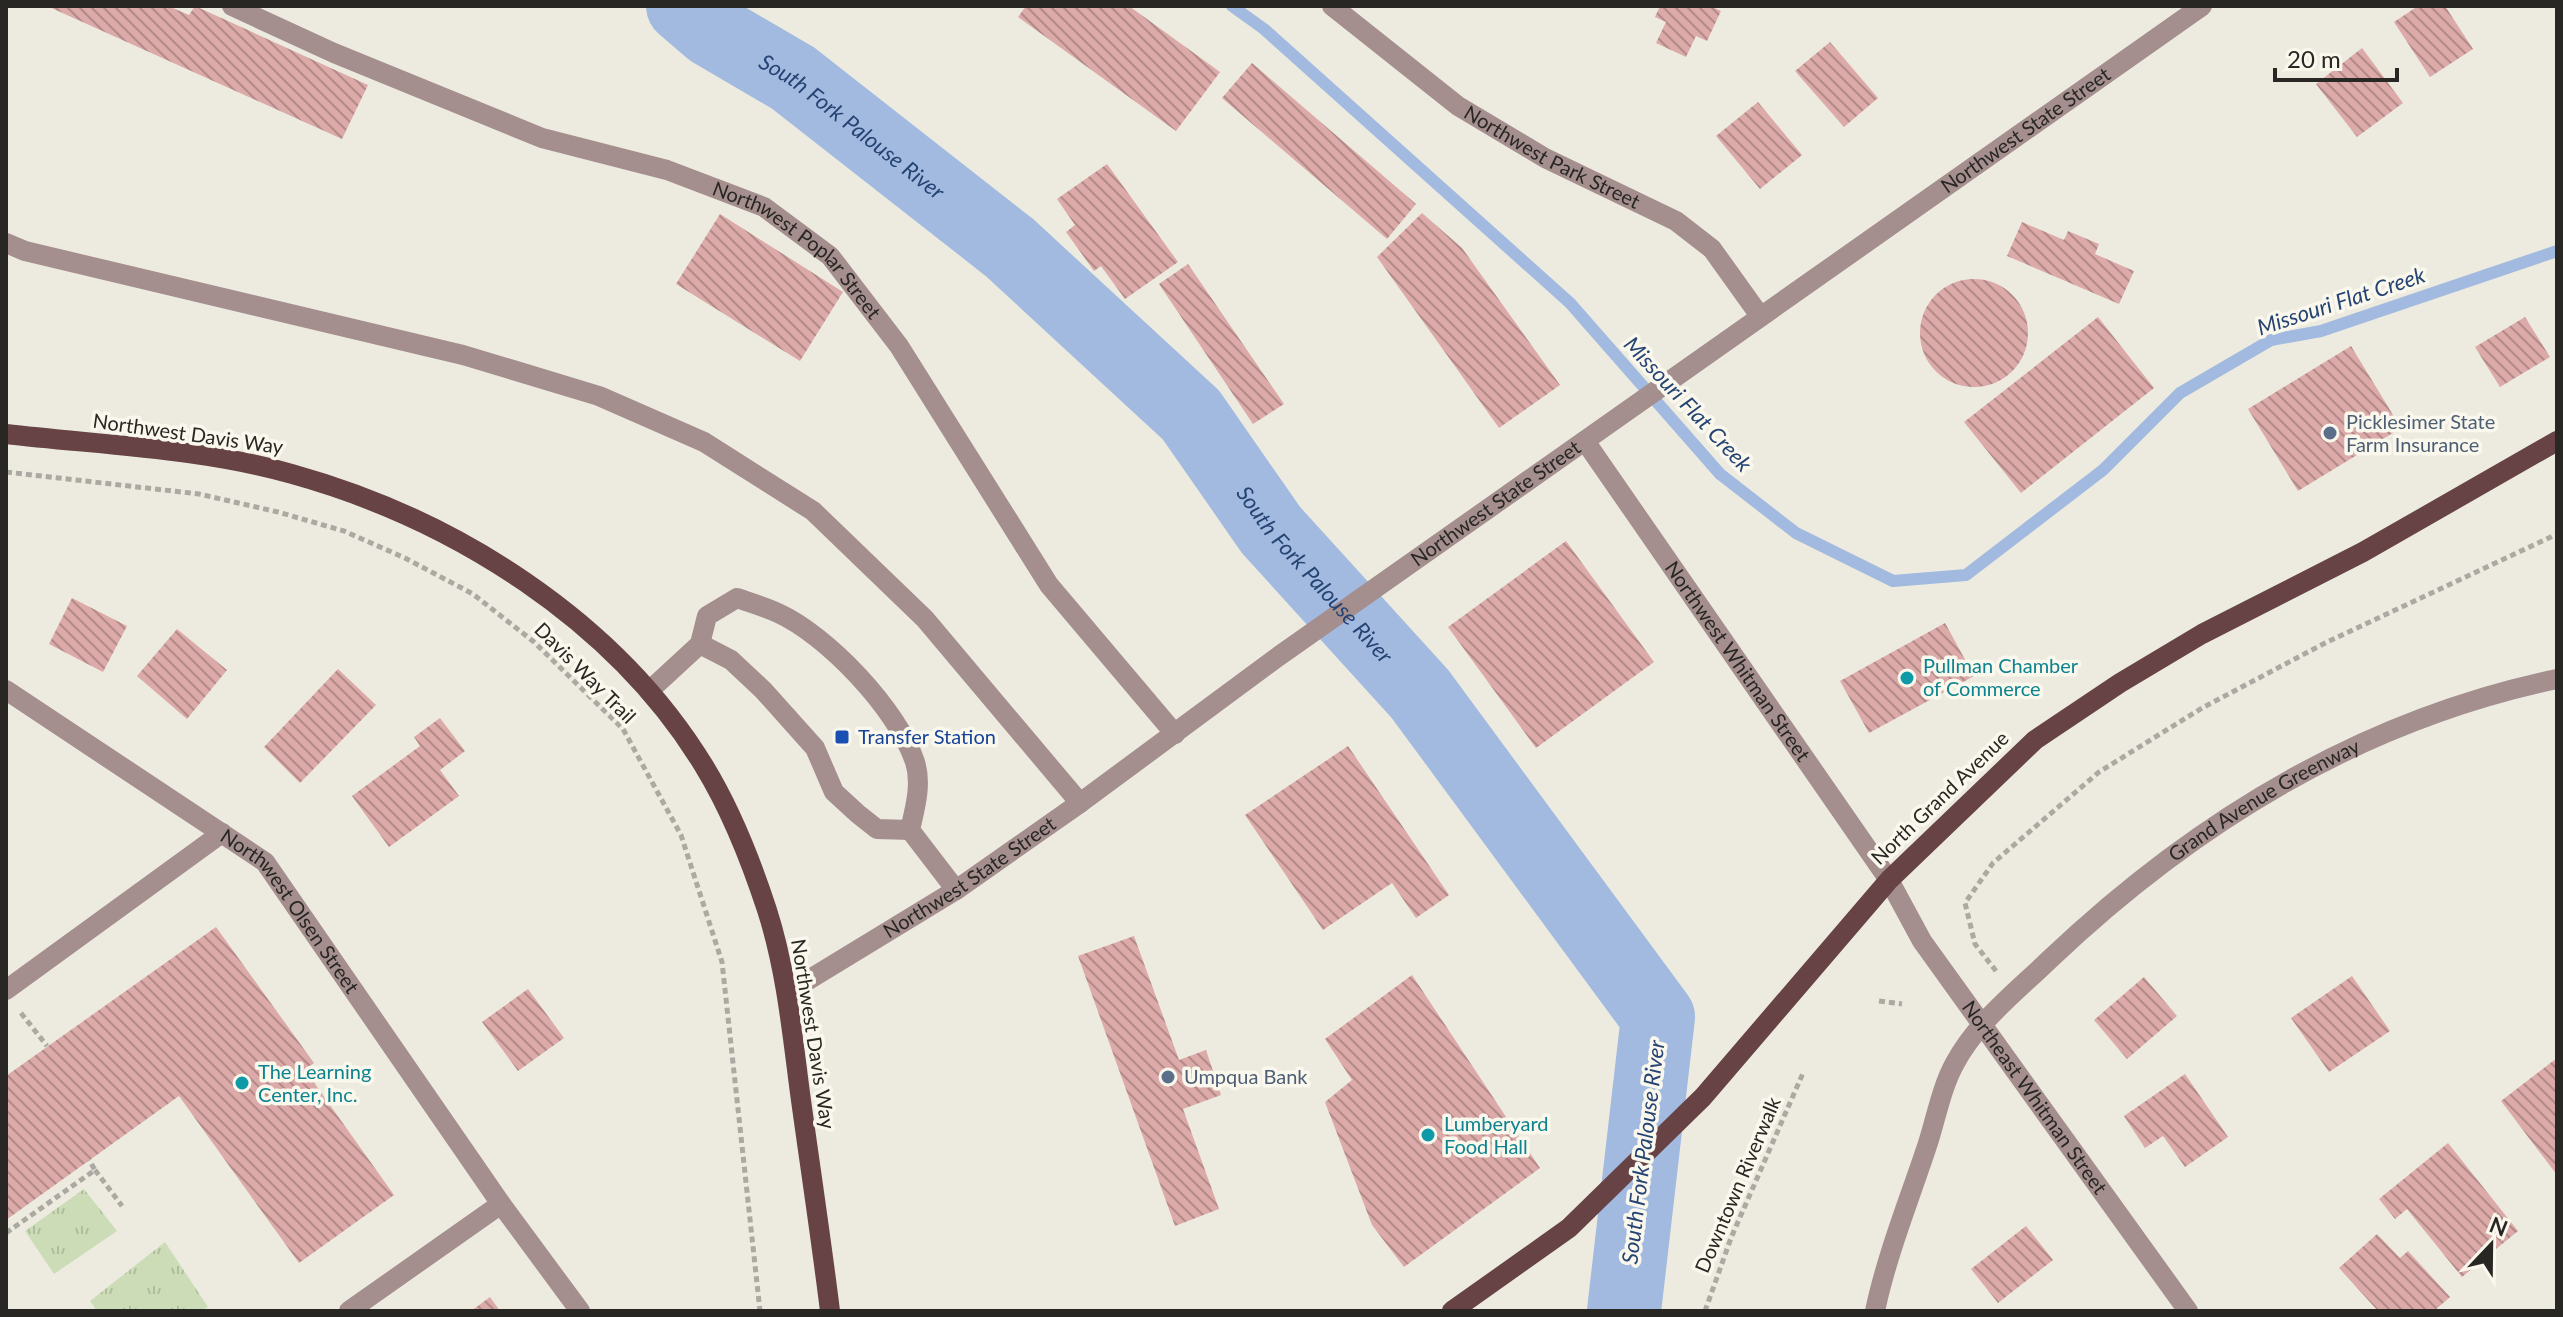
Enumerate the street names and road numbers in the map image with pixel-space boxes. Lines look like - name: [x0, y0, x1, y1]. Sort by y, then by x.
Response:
- street label: Northwest State Street: [1936, 61, 2115, 197]
- street label: Northwest Park Street: [1460, 100, 1644, 213]
- street label: Northwest Poplar Street: [710, 176, 887, 323]
- street label: Northwest Davis Way: [91, 408, 285, 458]
- street label: Northwest State Street: [1406, 435, 1585, 570]
- street label: Northwest Whitman Street: [1661, 556, 1816, 765]
- street label: Davis Way Trail: [530, 617, 641, 728]
- street label: North Grand Avenue: [1866, 726, 2013, 869]
- street label: Grand Avenue Greenway: [2163, 733, 2364, 866]
- street label: Northwest State Street: [878, 811, 1060, 943]
- street label: Northwest Olsen Street: [217, 823, 365, 997]
- street label: Northwest Davis Way: [787, 937, 841, 1131]
- street label: Northeast Whitman Street: [1958, 996, 2113, 1198]
- street label: Downtown Riverwalk: [1689, 1092, 1785, 1276]

